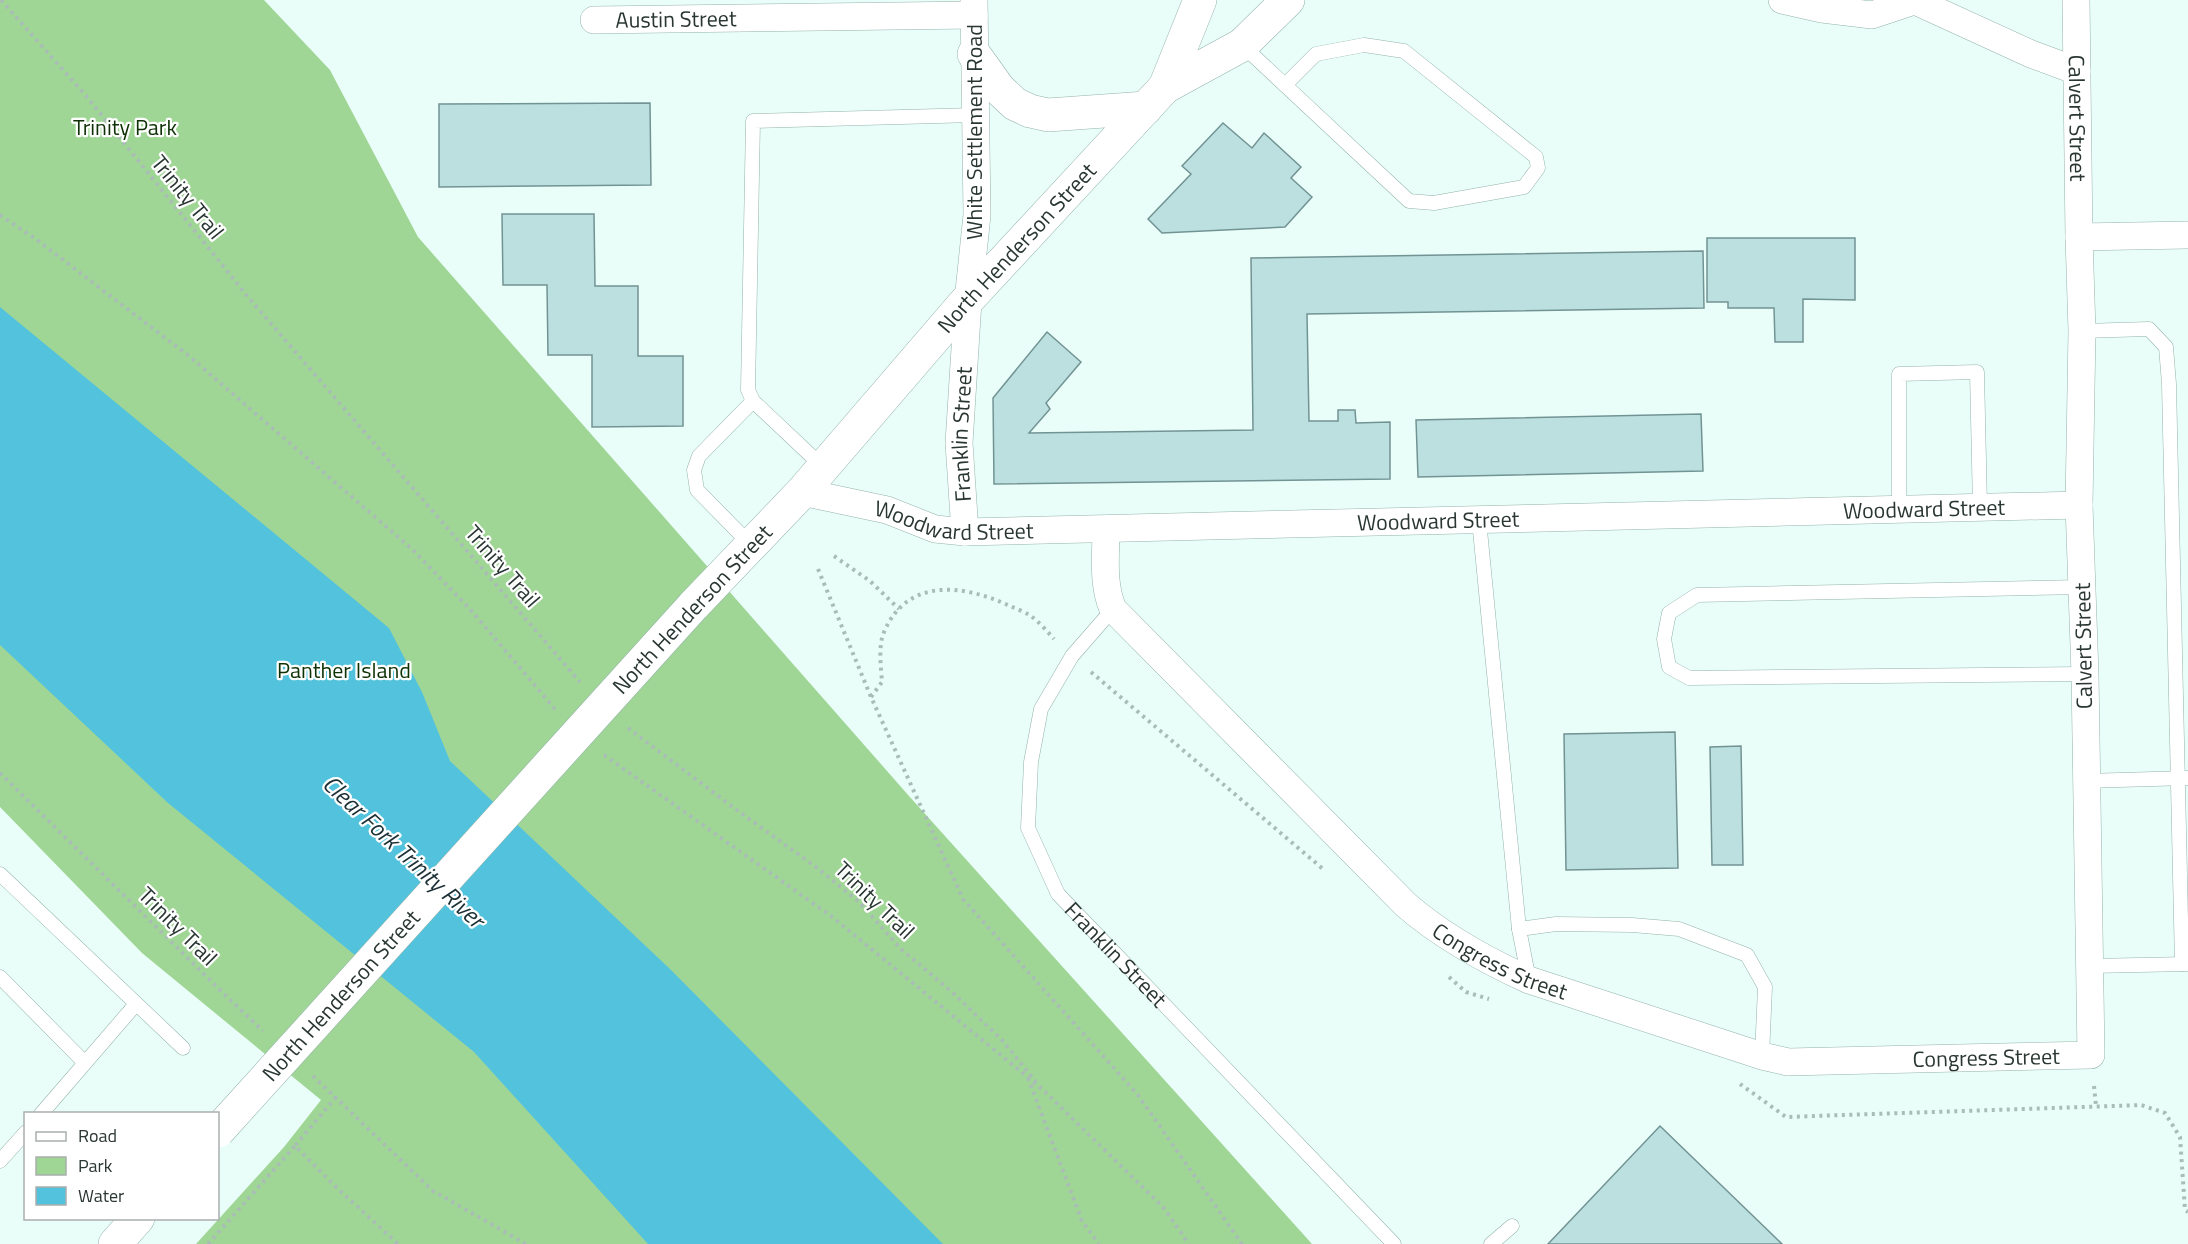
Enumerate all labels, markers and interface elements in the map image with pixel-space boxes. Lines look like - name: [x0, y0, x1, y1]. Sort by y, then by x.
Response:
- street label: Austin Street: [615, 1, 737, 37]
- street label: White Settlement Road: [957, 24, 991, 240]
- street label: Calvert Street: [2060, 54, 2095, 182]
- park label: Trinity Park: [73, 110, 177, 144]
- street label: Trinity Trail: [143, 147, 233, 247]
- street label: North Henderson Street: [929, 154, 1104, 341]
- street label: Franklin Street: [942, 365, 981, 503]
- street label: Woodward Street: [1843, 490, 2006, 528]
- street label: Woodward Street: [872, 491, 1034, 549]
- street label: Woodward Street: [1357, 502, 1520, 539]
- street label: North Henderson Street: [604, 516, 780, 702]
- street label: Trinity Trail: [457, 517, 549, 615]
- street label: Calvert Street: [2065, 582, 2101, 710]
- park label: Panther Island: [277, 653, 411, 687]
- water label: Clear Fork Trinity River: [315, 766, 496, 938]
- street label: Trinity Trail: [827, 853, 923, 947]
- street label: Trinity Trail: [131, 879, 225, 973]
- street label: Franklin Street: [1057, 894, 1175, 1015]
- street label: North Henderson Street: [254, 901, 428, 1089]
- street label: Congress Street: [1426, 914, 1572, 1009]
- street label: Congress Street: [1912, 1039, 2060, 1076]
- legend: [24, 1112, 219, 1220]
- text: Road: [78, 1122, 117, 1149]
- text: Park: [78, 1152, 113, 1179]
- text: Water: [78, 1182, 124, 1209]

